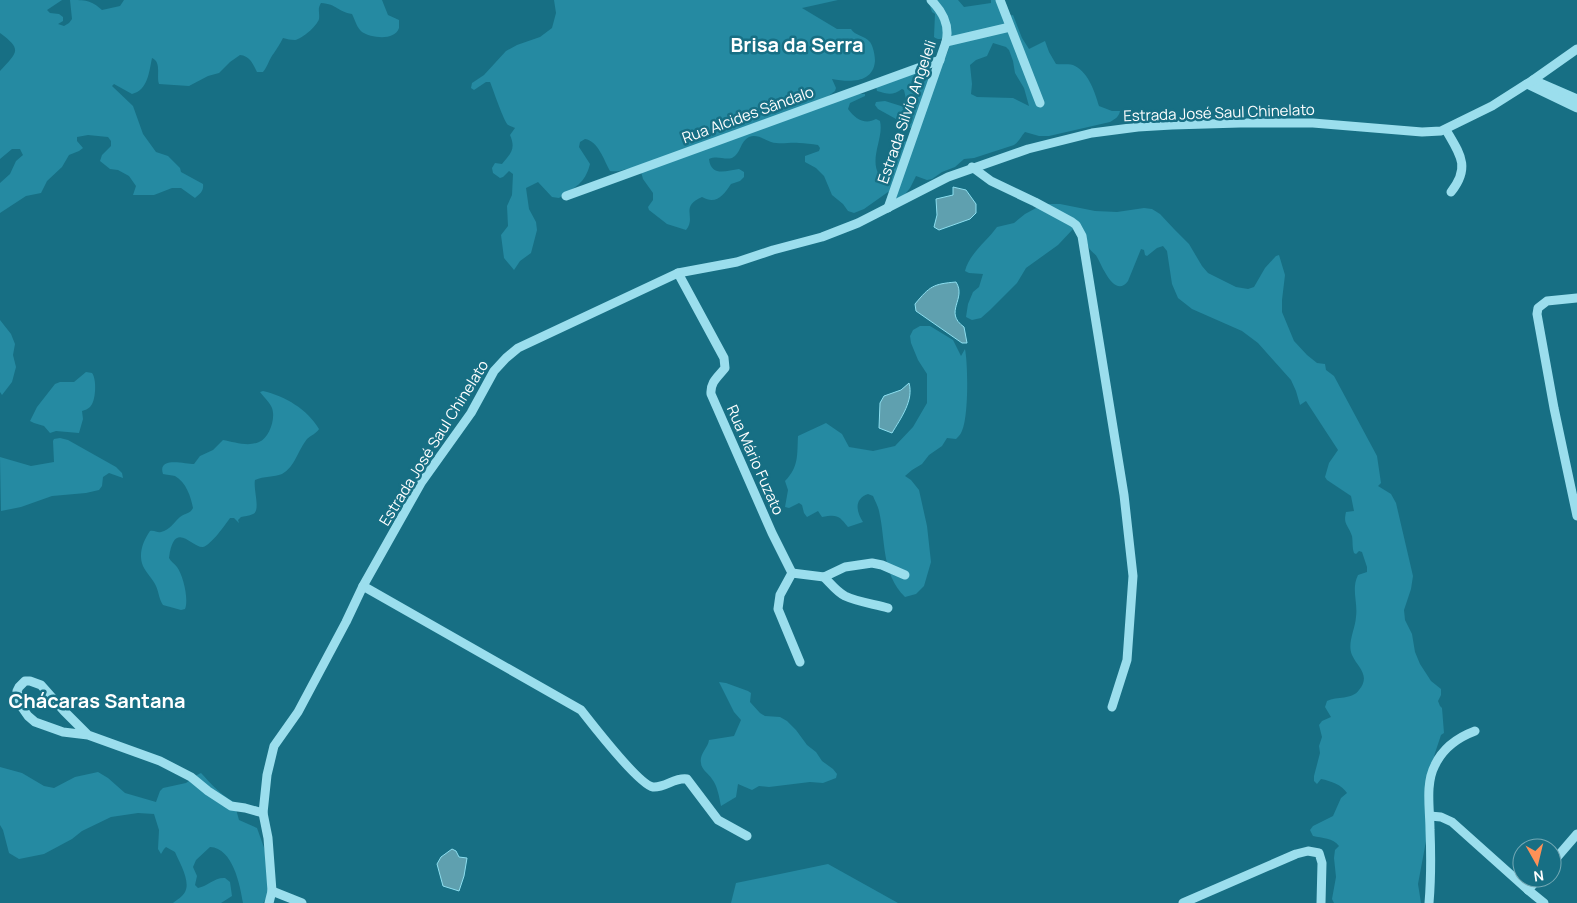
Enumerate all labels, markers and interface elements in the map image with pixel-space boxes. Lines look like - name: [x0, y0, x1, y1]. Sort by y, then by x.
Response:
- district label: Brisa da Serra: [731, 31, 863, 58]
- street label: Estrada Silvio Angeleli: [872, 37, 941, 186]
- street label: Rua Alcides Sândalo: [679, 81, 817, 148]
- street label: Estrada José Saul Chinelato: [1123, 99, 1315, 126]
- street label: Estrada José Saul Chinelato: [374, 356, 493, 530]
- street label: Rua Mário Fuzato: [722, 401, 789, 518]
- district label: Chácaras Santana: [8, 687, 186, 714]
- north arrow: [1512, 838, 1562, 888]
- text: N: [1533, 866, 1545, 886]

